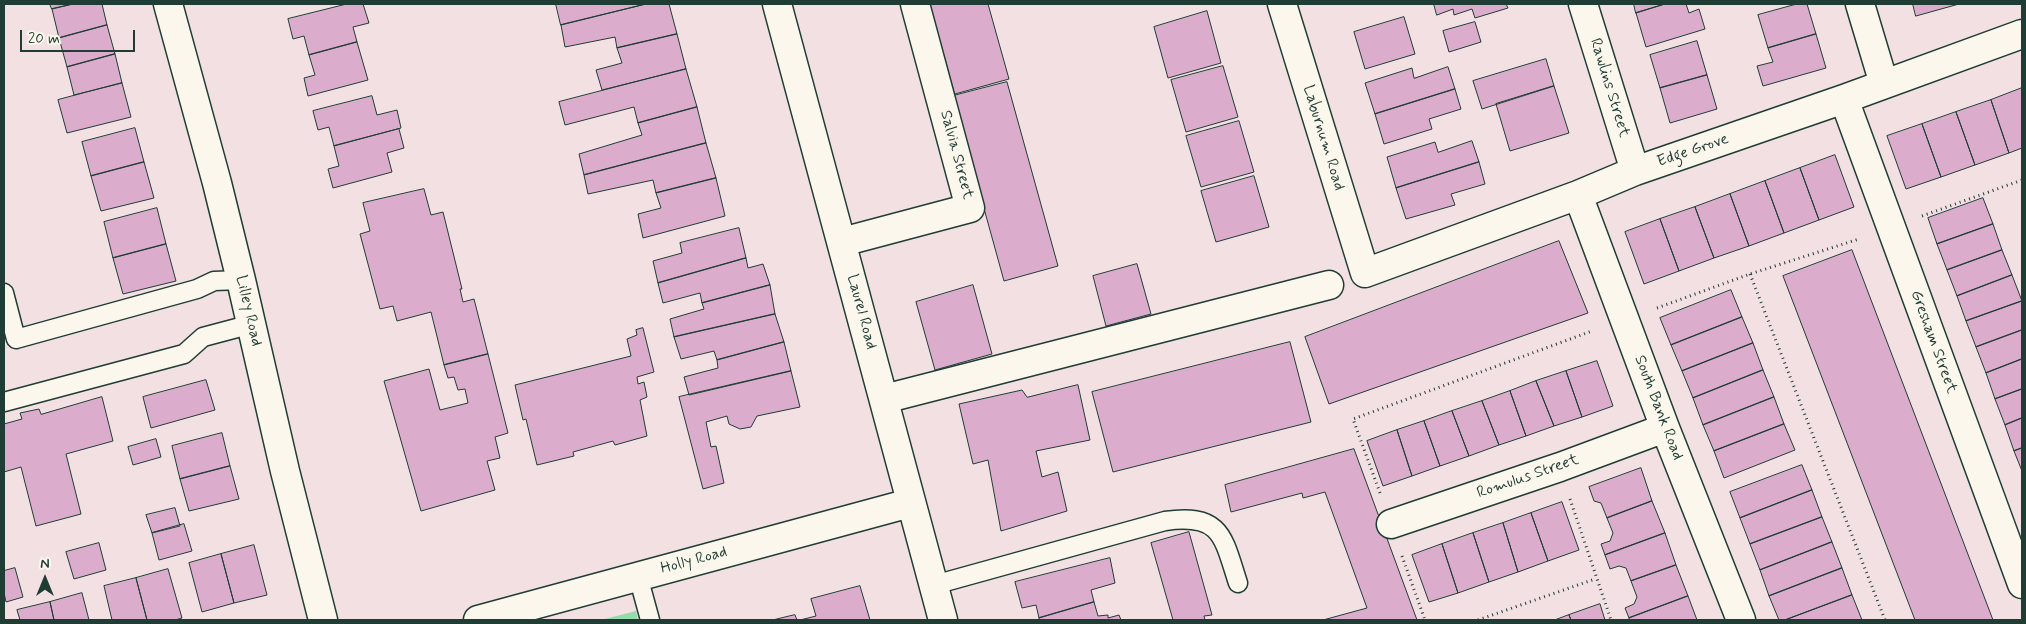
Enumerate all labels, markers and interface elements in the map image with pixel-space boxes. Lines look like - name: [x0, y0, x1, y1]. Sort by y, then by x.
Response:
- scale bar: [22, 20, 138, 52]
- text: 20 m: [28, 29, 60, 49]
- street label: Rawlins Street: [1585, 36, 1633, 140]
- street label: Laburnum Road: [1298, 83, 1348, 193]
- street label: Salvia Street: [935, 108, 977, 202]
- street label: Edge Grove: [1655, 130, 1731, 172]
- street label: Laurel Road: [842, 272, 880, 352]
- street label: Lilley Road: [231, 274, 265, 348]
- street label: Gresham Street: [1905, 288, 1961, 396]
- street label: South Bank Road: [1629, 353, 1687, 463]
- street label: Romulus Street: [1475, 451, 1581, 503]
- street label: Holly Road: [659, 543, 729, 579]
- north arrow: [20, 554, 70, 604]
- text: N: [40, 555, 50, 573]

